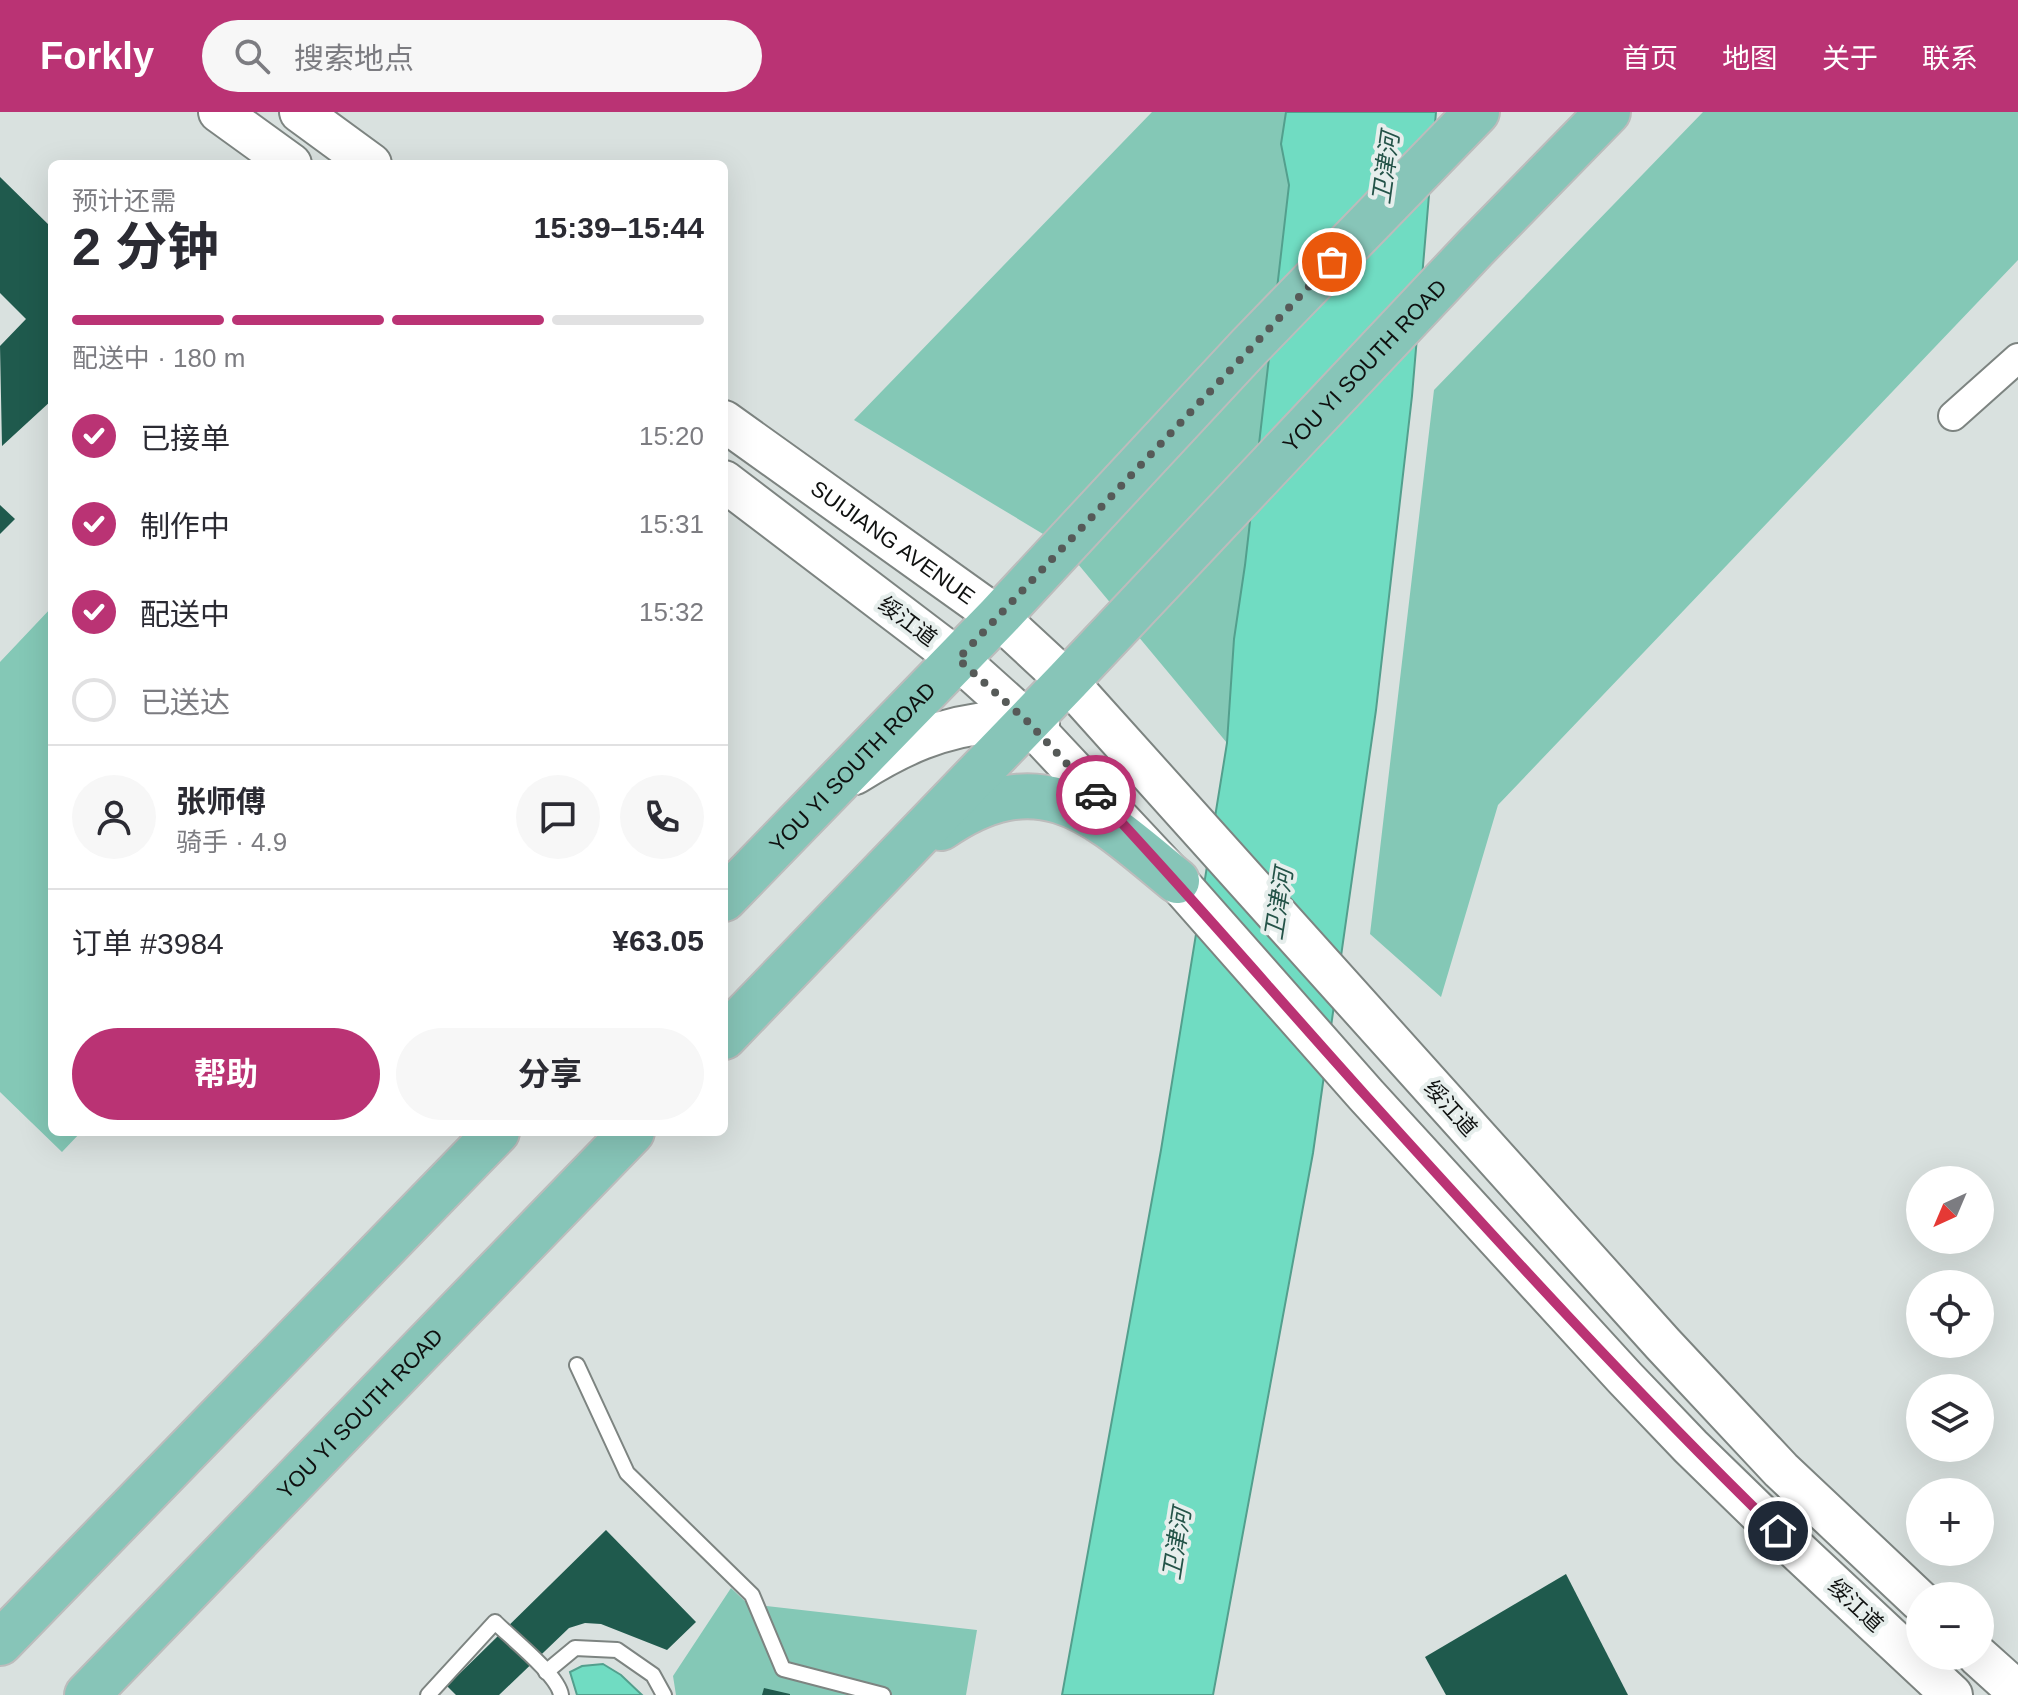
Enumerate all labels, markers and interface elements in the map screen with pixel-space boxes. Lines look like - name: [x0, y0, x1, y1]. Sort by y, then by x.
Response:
- search box: [202, 20, 762, 92]
- icon: search: [230, 34, 274, 78]
- text: Forkly: [40, 35, 154, 77]
- text: 搜索地点: [294, 42, 414, 75]
- text: 首页: [1622, 43, 1678, 74]
- text: 地图: [1722, 43, 1778, 74]
- text: 关于: [1822, 43, 1878, 74]
- text: 联系: [1922, 43, 1978, 74]
- water label: 卫津河: [1367, 126, 1404, 205]
- text: 预计还需: [72, 186, 176, 216]
- text: 15:39–15:44: [534, 211, 704, 244]
- text: 2 分钟: [72, 218, 219, 276]
- pin: [1298, 228, 1366, 296]
- icon: bag: [1310, 240, 1354, 284]
- street label: YOU YI SOUTH ROAD: [1278, 275, 1452, 457]
- text: 配送中 · 180 m: [72, 343, 245, 373]
- icon: check: [72, 414, 116, 458]
- text: 15:20: [639, 421, 704, 451]
- text: 已接单: [140, 422, 230, 455]
- street label: SUIJIANG AVENUE: [806, 475, 980, 609]
- icon: check: [72, 502, 116, 546]
- text: 15:31: [639, 509, 704, 539]
- text: 制作中: [140, 510, 230, 543]
- icon: check: [72, 590, 116, 634]
- street label: 绥江道: [874, 592, 942, 651]
- text: 15:32: [639, 597, 704, 627]
- text: 配送中: [140, 598, 230, 631]
- street label: YOU YI SOUTH ROAD: [764, 677, 941, 858]
- text: 已送达: [140, 686, 230, 719]
- courier: [1056, 755, 1136, 835]
- icon: car: [1074, 773, 1118, 817]
- button: person: [72, 775, 156, 859]
- button: chat: [516, 775, 600, 859]
- button: phone: [620, 775, 704, 859]
- text: 张师傅: [176, 785, 266, 818]
- text: 骑手 · 4.9: [176, 827, 287, 857]
- water label: 卫津河: [1260, 862, 1298, 942]
- text: ¥63.05: [612, 924, 704, 957]
- text: 订单 #3984: [72, 927, 224, 960]
- button: 帮助: [72, 1028, 380, 1120]
- button: 分享: [396, 1028, 704, 1120]
- street label: 绥江道: [1419, 1075, 1482, 1141]
- north arrow: [1906, 1166, 1994, 1254]
- map controls: [1906, 1166, 1994, 1670]
- button: locate: [1906, 1270, 1994, 1358]
- street label: YOU YI SOUTH ROAD: [272, 1323, 448, 1504]
- button: layers: [1906, 1374, 1994, 1462]
- button: +: [1906, 1478, 1994, 1566]
- pin: [1744, 1497, 1812, 1565]
- water label: 卫津河: [1158, 1502, 1196, 1582]
- icon: home: [1756, 1509, 1800, 1553]
- street label: 绥江道: [1823, 1574, 1888, 1637]
- button: −: [1906, 1582, 1994, 1670]

